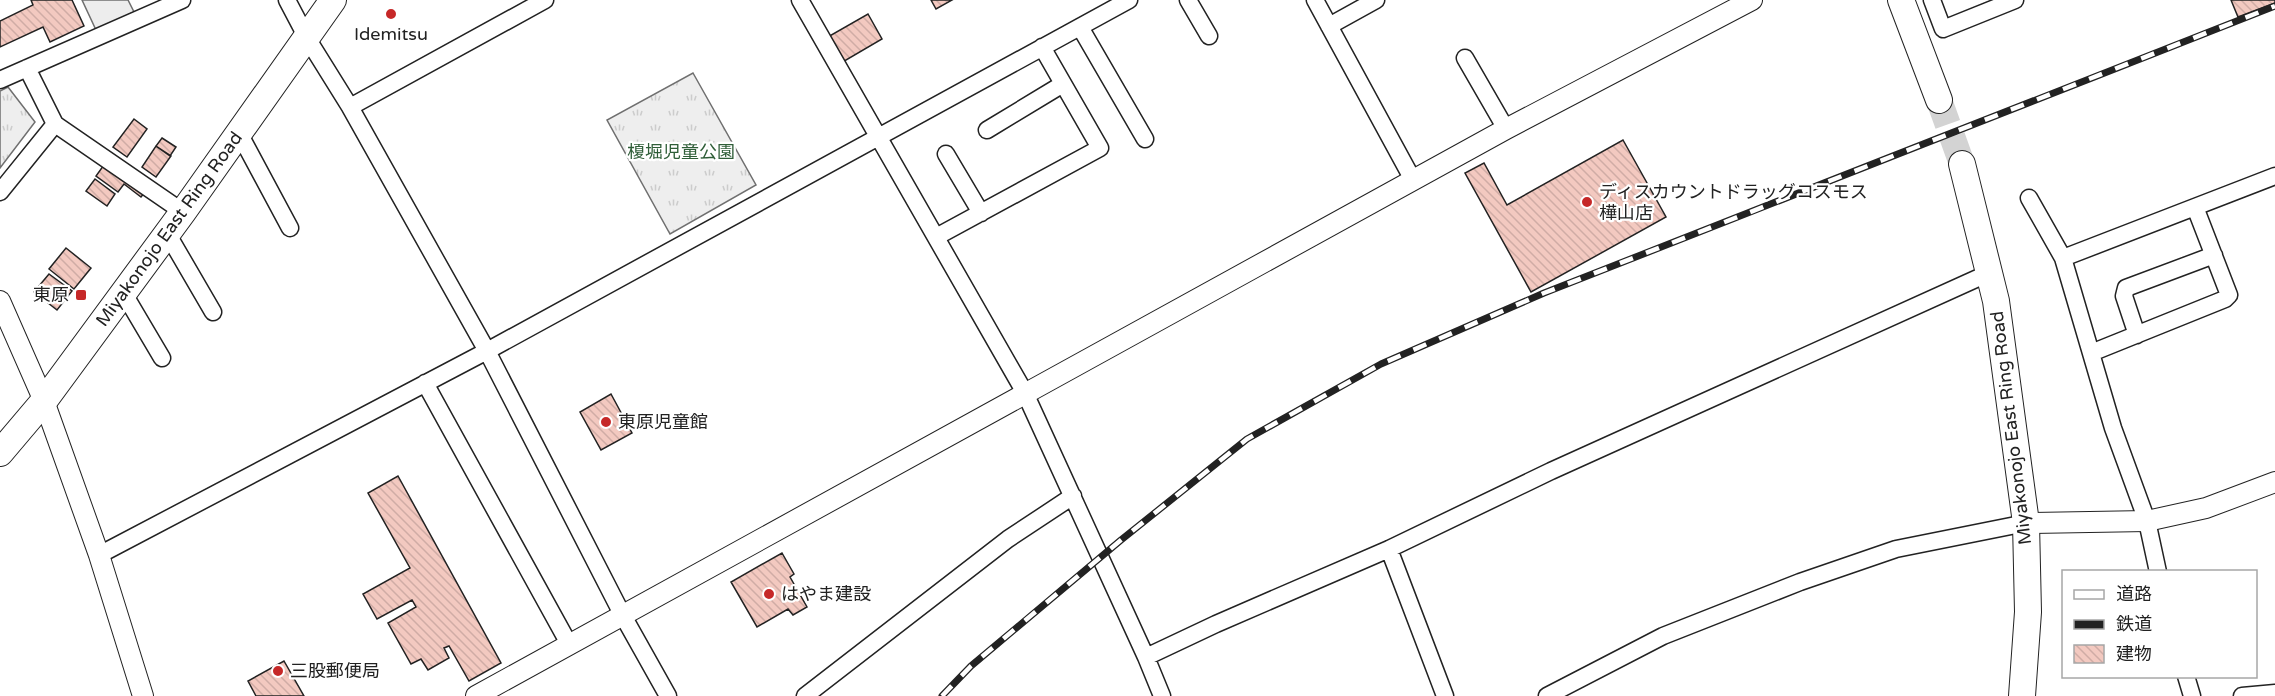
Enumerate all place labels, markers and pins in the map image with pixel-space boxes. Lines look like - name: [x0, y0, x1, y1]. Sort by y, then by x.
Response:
- marker: Idemitsu: [384, 7, 398, 21]
- place label: Idemitsu: [354, 23, 428, 45]
- place label: ディスカウントドラッグコスモス 樺山店: [1599, 181, 1868, 224]
- marker: ディスカウントドラッグコスモス 樺山店: [1580, 195, 1594, 209]
- place label: 東原: [33, 284, 69, 306]
- marker: 東原: [74, 288, 88, 302]
- place label: 東原児童館: [618, 411, 708, 433]
- marker: 東原児童館: [599, 415, 613, 429]
- place label: はやま建設: [781, 583, 871, 605]
- marker: はやま建設: [762, 587, 776, 601]
- place label: 三股郵便局: [290, 660, 380, 682]
- marker: 三股郵便局: [271, 664, 285, 678]

